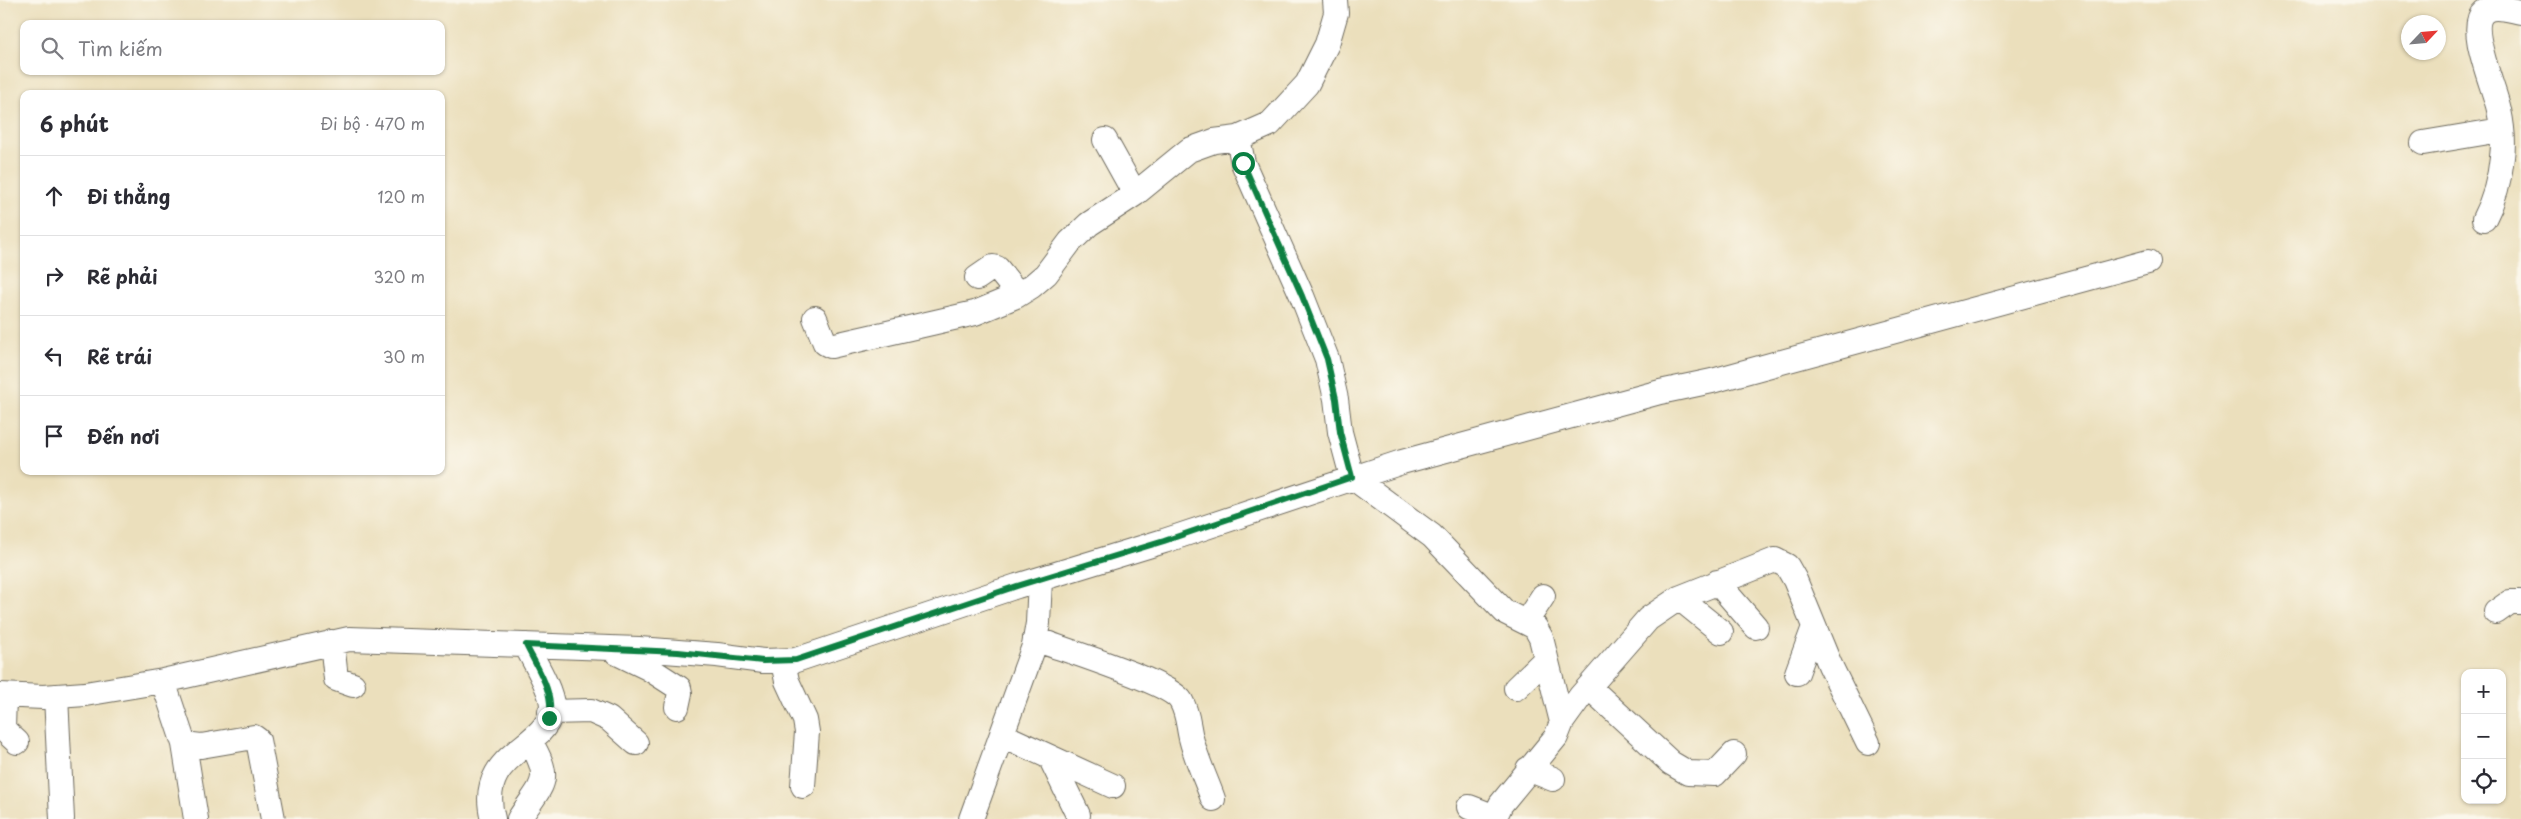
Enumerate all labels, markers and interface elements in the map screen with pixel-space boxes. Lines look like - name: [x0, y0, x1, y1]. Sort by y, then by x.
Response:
- north arrow: [2401, 15, 2446, 60]
- search box: [20, 20, 445, 75]
- icon: search: [38, 34, 66, 62]
- text: Tìm kiếm: [78, 34, 163, 62]
- text: 6 phút: [40, 107, 109, 139]
- text: Đi bộ · 470 m: [320, 111, 425, 135]
- route start: [1232, 152, 1255, 175]
- icon: ahead: [40, 182, 68, 210]
- text: Đi thẳng: [87, 182, 170, 210]
- text: 120 m: [378, 184, 425, 208]
- icon: right: [40, 262, 68, 290]
- text: Rẽ phải: [87, 262, 158, 290]
- text: 320 m: [374, 264, 425, 288]
- icon: left: [40, 342, 68, 370]
- text: Rẽ trái: [87, 342, 152, 370]
- text: 30 m: [383, 344, 425, 368]
- icon: arrive: [40, 422, 68, 450]
- text: Đến nơi: [87, 422, 160, 450]
- map controls: [2461, 669, 2506, 804]
- button: +: [2461, 669, 2506, 714]
- route end: [538, 707, 561, 730]
- button: −: [2461, 714, 2506, 759]
- button: locate: [2461, 759, 2506, 804]

